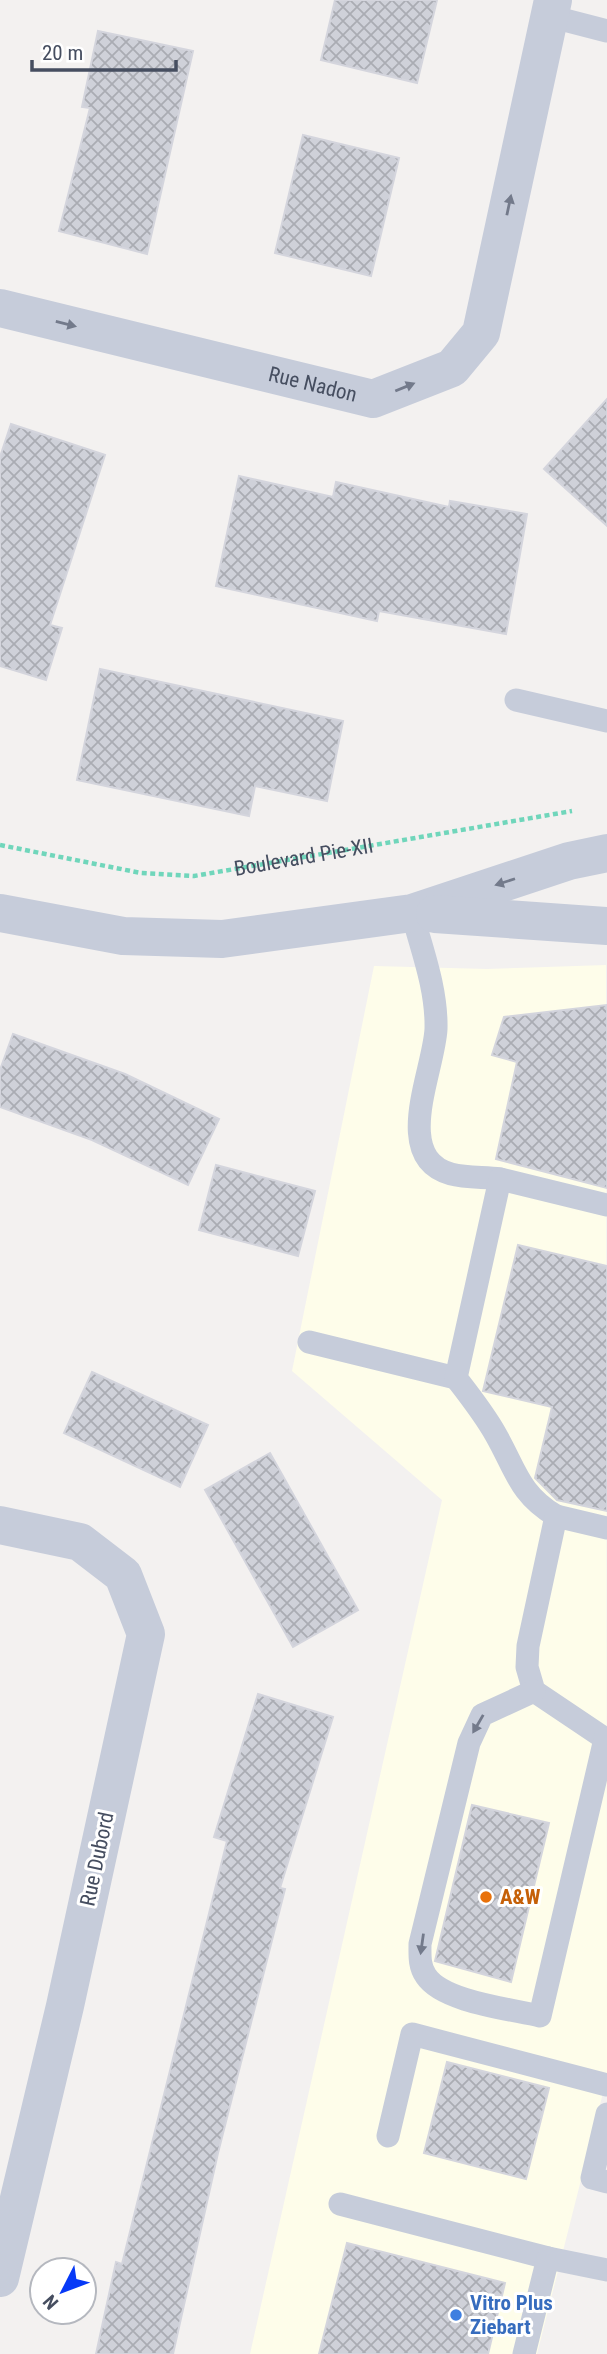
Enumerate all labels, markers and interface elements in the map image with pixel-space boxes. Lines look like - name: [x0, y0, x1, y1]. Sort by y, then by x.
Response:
- scale bar: [32, 28, 175, 72]
- text: 20 m: [42, 41, 83, 65]
- one-way arrow: [503, 194, 514, 216]
- one-way arrow: [55, 319, 77, 330]
- street label: Rue Nadon: [266, 362, 359, 407]
- one-way arrow: [394, 381, 415, 392]
- street label: Boulevard Pie-XII: [232, 833, 375, 881]
- one-way arrow: [494, 878, 515, 888]
- one-way arrow: [471, 1715, 484, 1734]
- street label: Rue Dubord: [75, 1810, 119, 1908]
- place label: A&W: [500, 1885, 541, 1909]
- marker: A&W: [478, 1889, 494, 1905]
- one-way arrow: [416, 1933, 427, 1955]
- north arrow: [28, 2256, 98, 2326]
- text: N: [38, 2290, 63, 2314]
- place label: Vitro Plus Ziebart: [470, 2291, 553, 2339]
- marker: Vitro Plus Ziebart: [448, 2307, 464, 2323]

